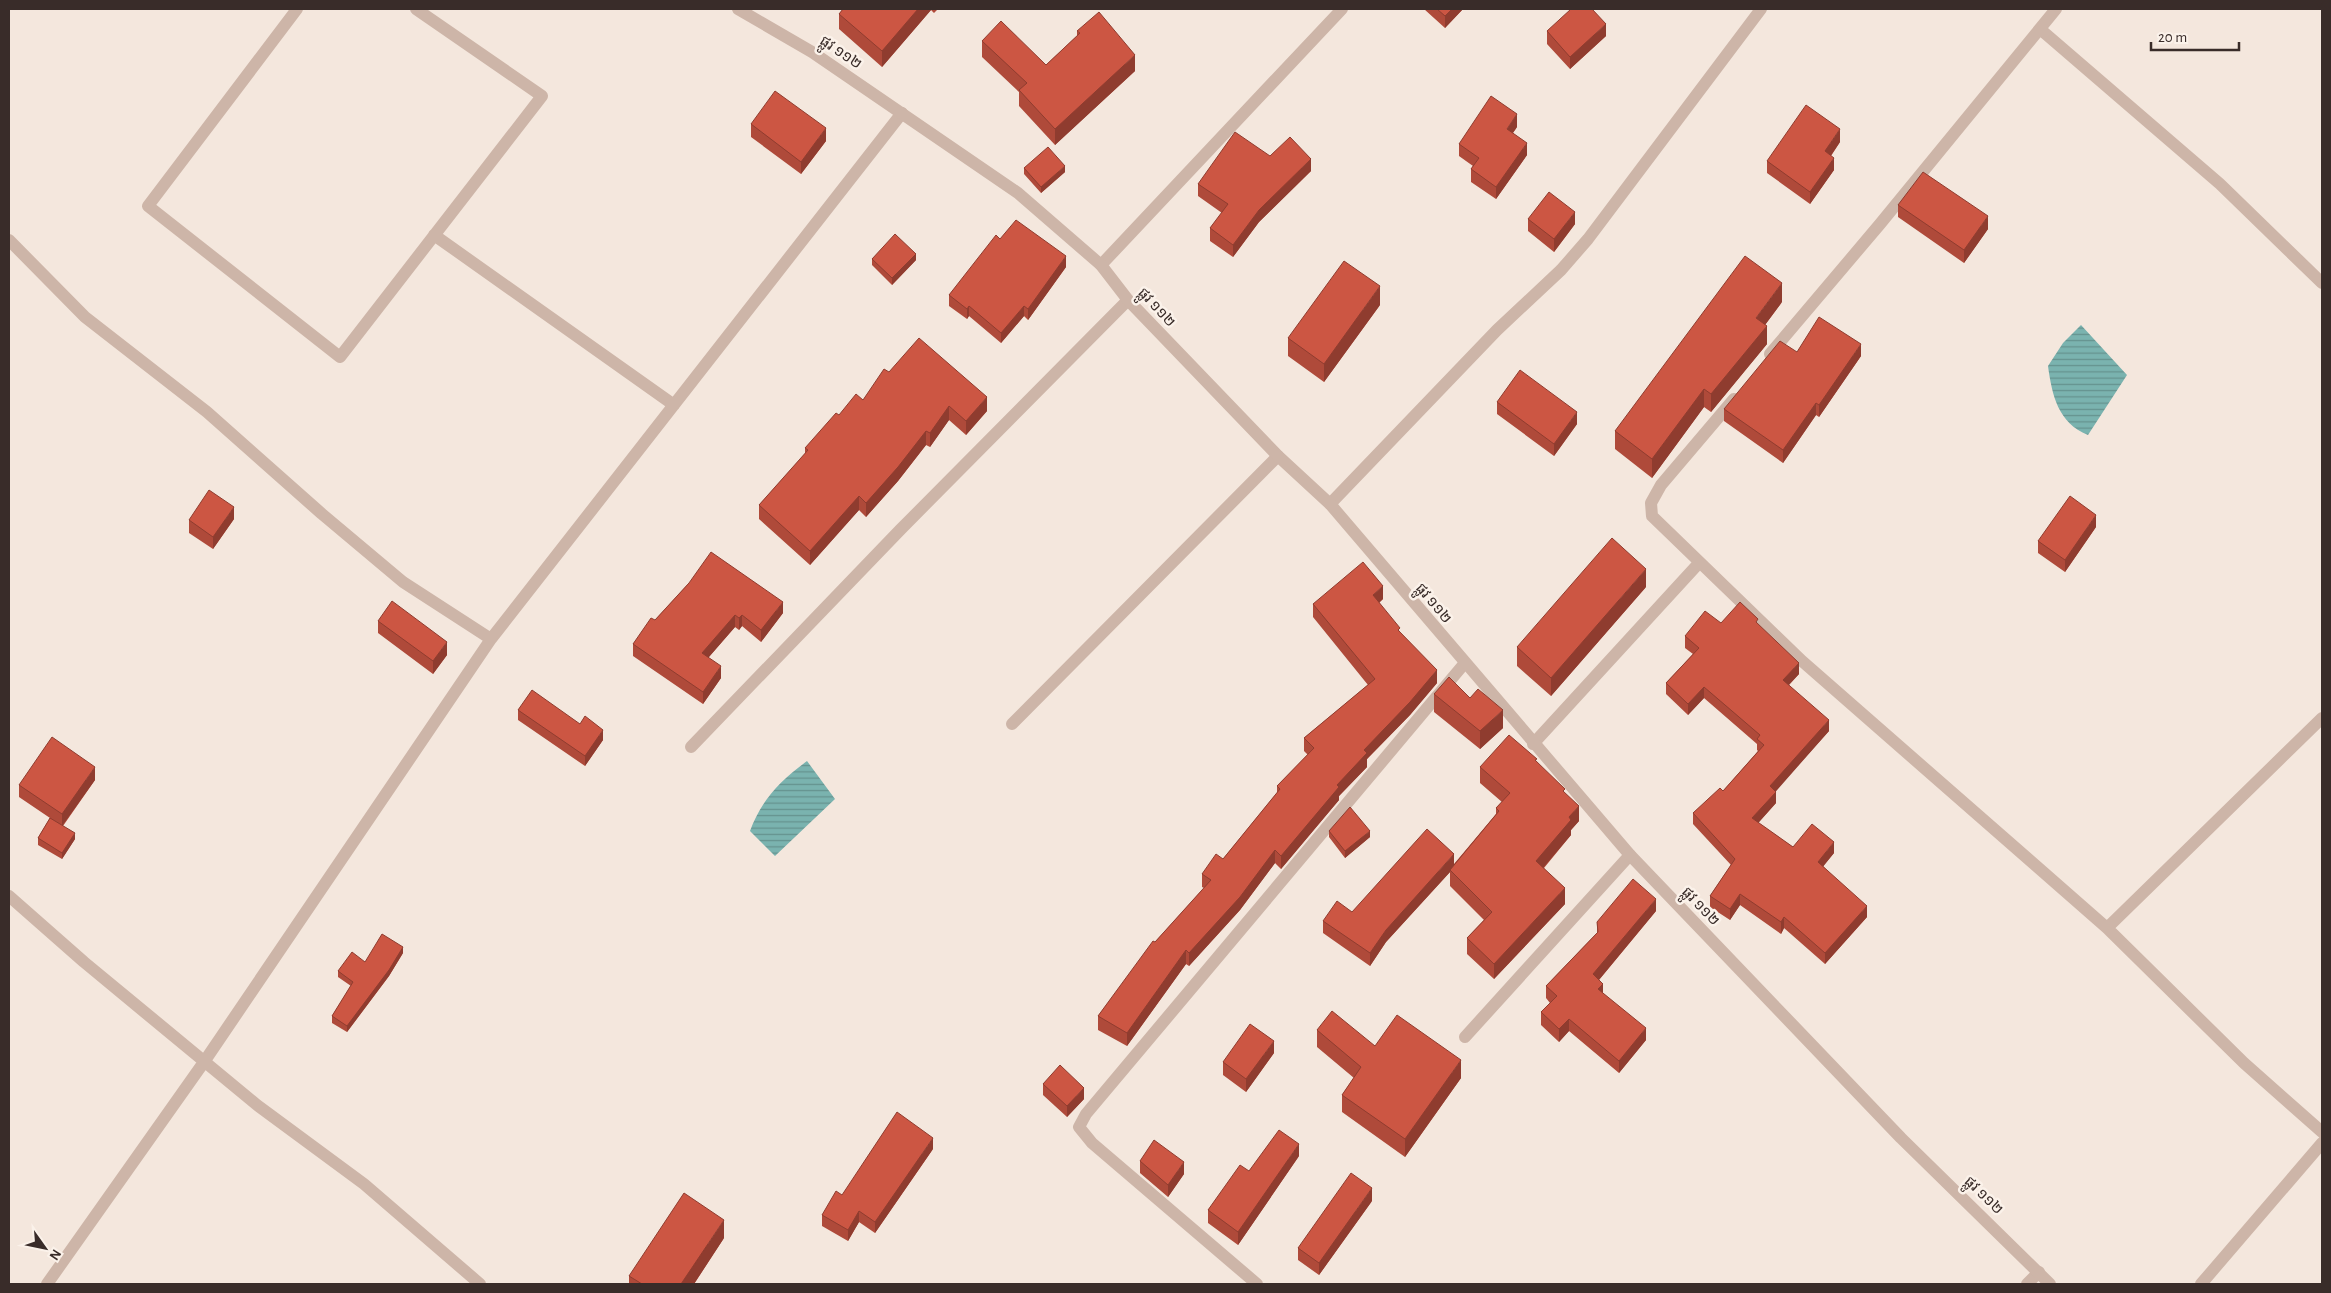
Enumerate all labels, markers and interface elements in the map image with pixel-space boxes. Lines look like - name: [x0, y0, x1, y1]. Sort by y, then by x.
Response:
- scale bar: [2151, 20, 2238, 52]
- text: 20 m: [2158, 30, 2187, 45]
- street label: ផ្លូវ ១១២: [814, 33, 864, 76]
- street label: ផ្លូវ ១១២: [1131, 285, 1178, 333]
- street label: ផ្លូវ ១១២: [1409, 580, 1455, 630]
- street label: ផ្លូវ ១១២: [1675, 884, 1722, 932]
- street label: ផ្លូវ ១១២: [1958, 1174, 2006, 1221]
- north arrow: [20, 1223, 70, 1273]
- text: N: [47, 1247, 64, 1262]

